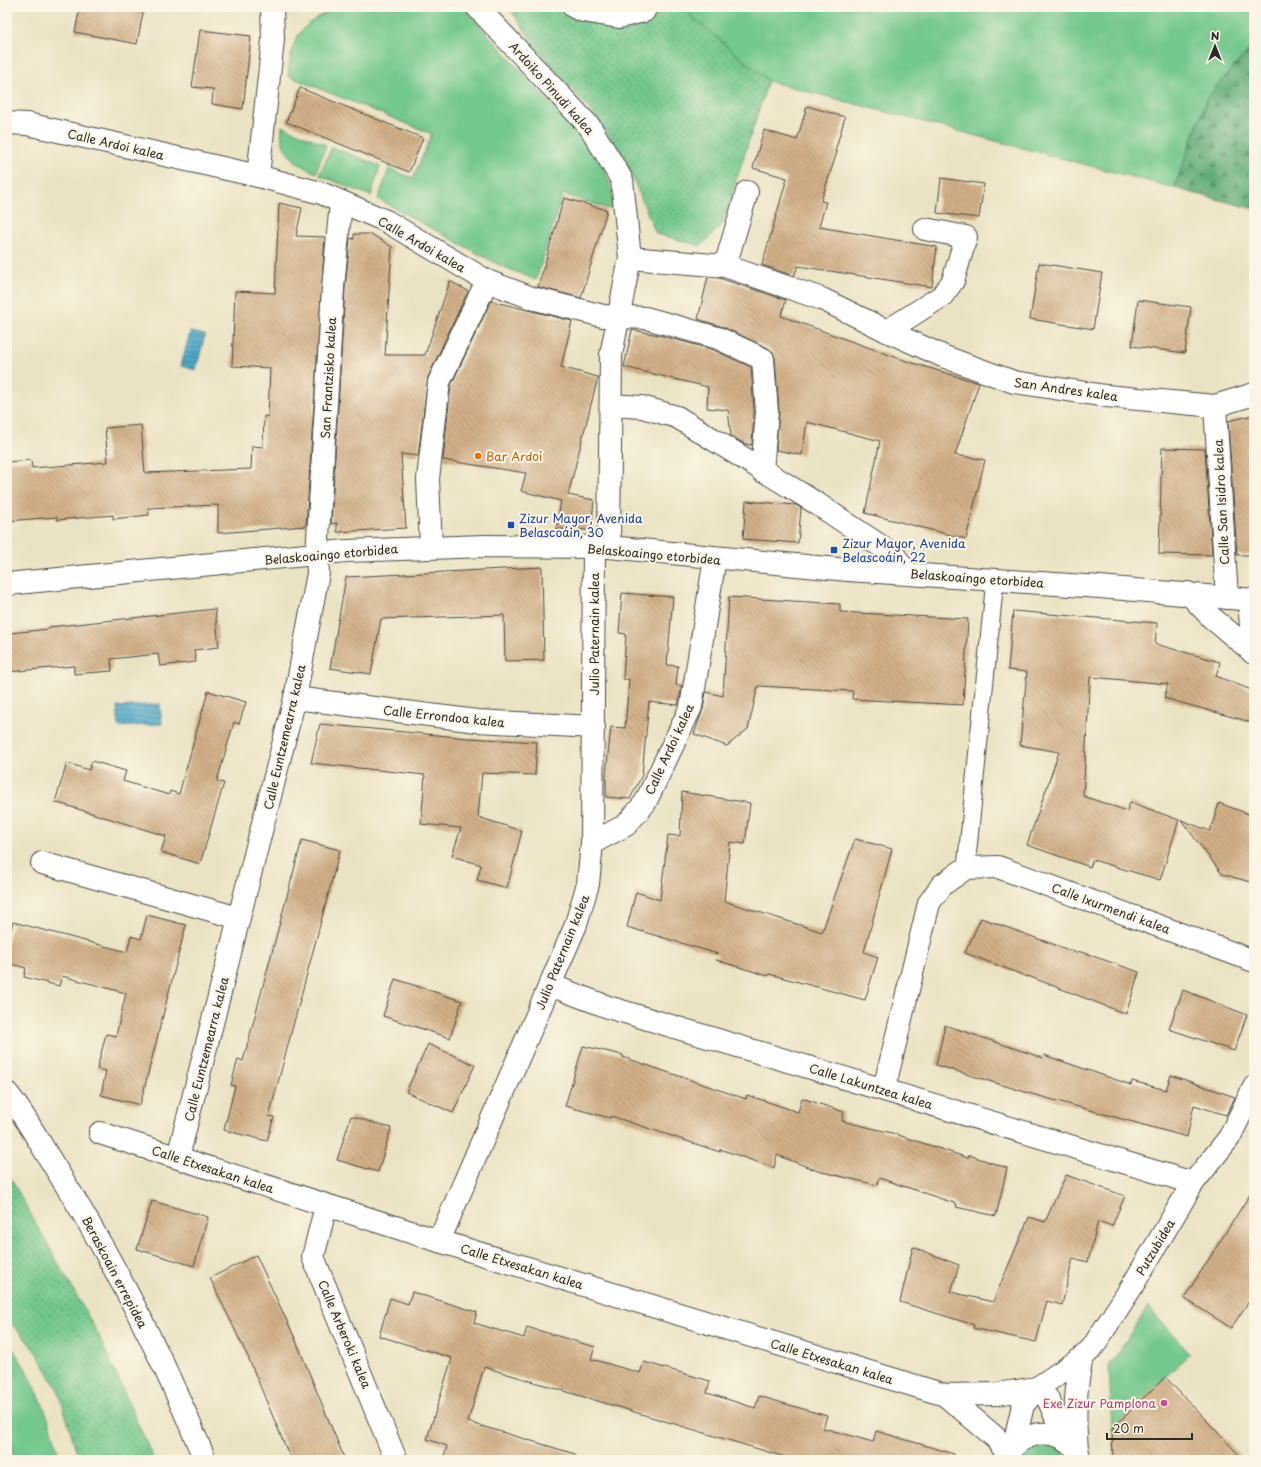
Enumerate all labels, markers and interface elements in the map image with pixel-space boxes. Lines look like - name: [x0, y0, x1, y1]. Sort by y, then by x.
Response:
- north arrow: [1195, 26, 1235, 66]
- text: N: [1211, 27, 1220, 44]
- street label: Ardoiko Pinudi kalea: [505, 38, 599, 139]
- street label: Calle Ardoi kalea: [66, 124, 166, 164]
- street label: Calle Ardoi kalea: [375, 212, 469, 277]
- street label: San Frantzisko kalea: [316, 316, 340, 439]
- street label: San Andres kalea: [1013, 373, 1120, 405]
- street label: Calle San Isidro kalea: [1209, 438, 1233, 565]
- place label: Bar Ardoi: [486, 447, 542, 465]
- marker: Bar Ardoi: [473, 451, 483, 461]
- place label: Zizur Mayor, Avenida Belascoáin, 30: [519, 509, 643, 541]
- marker: Zizur Mayor, Avenida Belascoáin, 30: [506, 520, 516, 530]
- place label: Zizur Mayor, Avenida Belascoáin, 22: [842, 534, 966, 566]
- street label: Belaskoaingo etorbidea: [263, 539, 399, 569]
- street label: Belaskoaingo etorbidea: [586, 539, 722, 569]
- marker: Zizur Mayor, Avenida Belascoáin, 22: [829, 545, 839, 555]
- street label: Belaskoaingo etorbidea: [910, 564, 1045, 592]
- street label: Julio Paternain kalea: [585, 572, 603, 695]
- street label: Calle Euntzemearra kalea: [259, 662, 310, 811]
- street label: Calle Ardoi kalea: [640, 700, 698, 798]
- street label: Calle Errondoa kalea: [382, 701, 506, 731]
- street label: Calle Ixurmendi kalea: [1049, 878, 1173, 938]
- street label: Julio Paternain kalea: [531, 891, 593, 1012]
- street label: Calle Euntzemearra kalea: [179, 974, 233, 1123]
- street label: Calle Lakuntzea kalea: [807, 1059, 936, 1114]
- street label: Calle Etxesakan kalea: [150, 1141, 277, 1197]
- street label: Beraskoain errepidea: [78, 1213, 152, 1332]
- street label: Putzubidea: [1131, 1215, 1179, 1279]
- street label: Calle Etxesakan kalea: [458, 1239, 586, 1293]
- street label: Calle Arberoki kalea: [314, 1277, 376, 1391]
- street label: Calle Etxesakan kalea: [768, 1334, 896, 1388]
- place label: Exe Zizur Pamplona: [1043, 1394, 1157, 1412]
- marker: Exe Zizur Pamplona: [1159, 1398, 1169, 1408]
- scale bar: [1107, 1415, 1192, 1441]
- text: 20 m: [1113, 1419, 1144, 1437]

